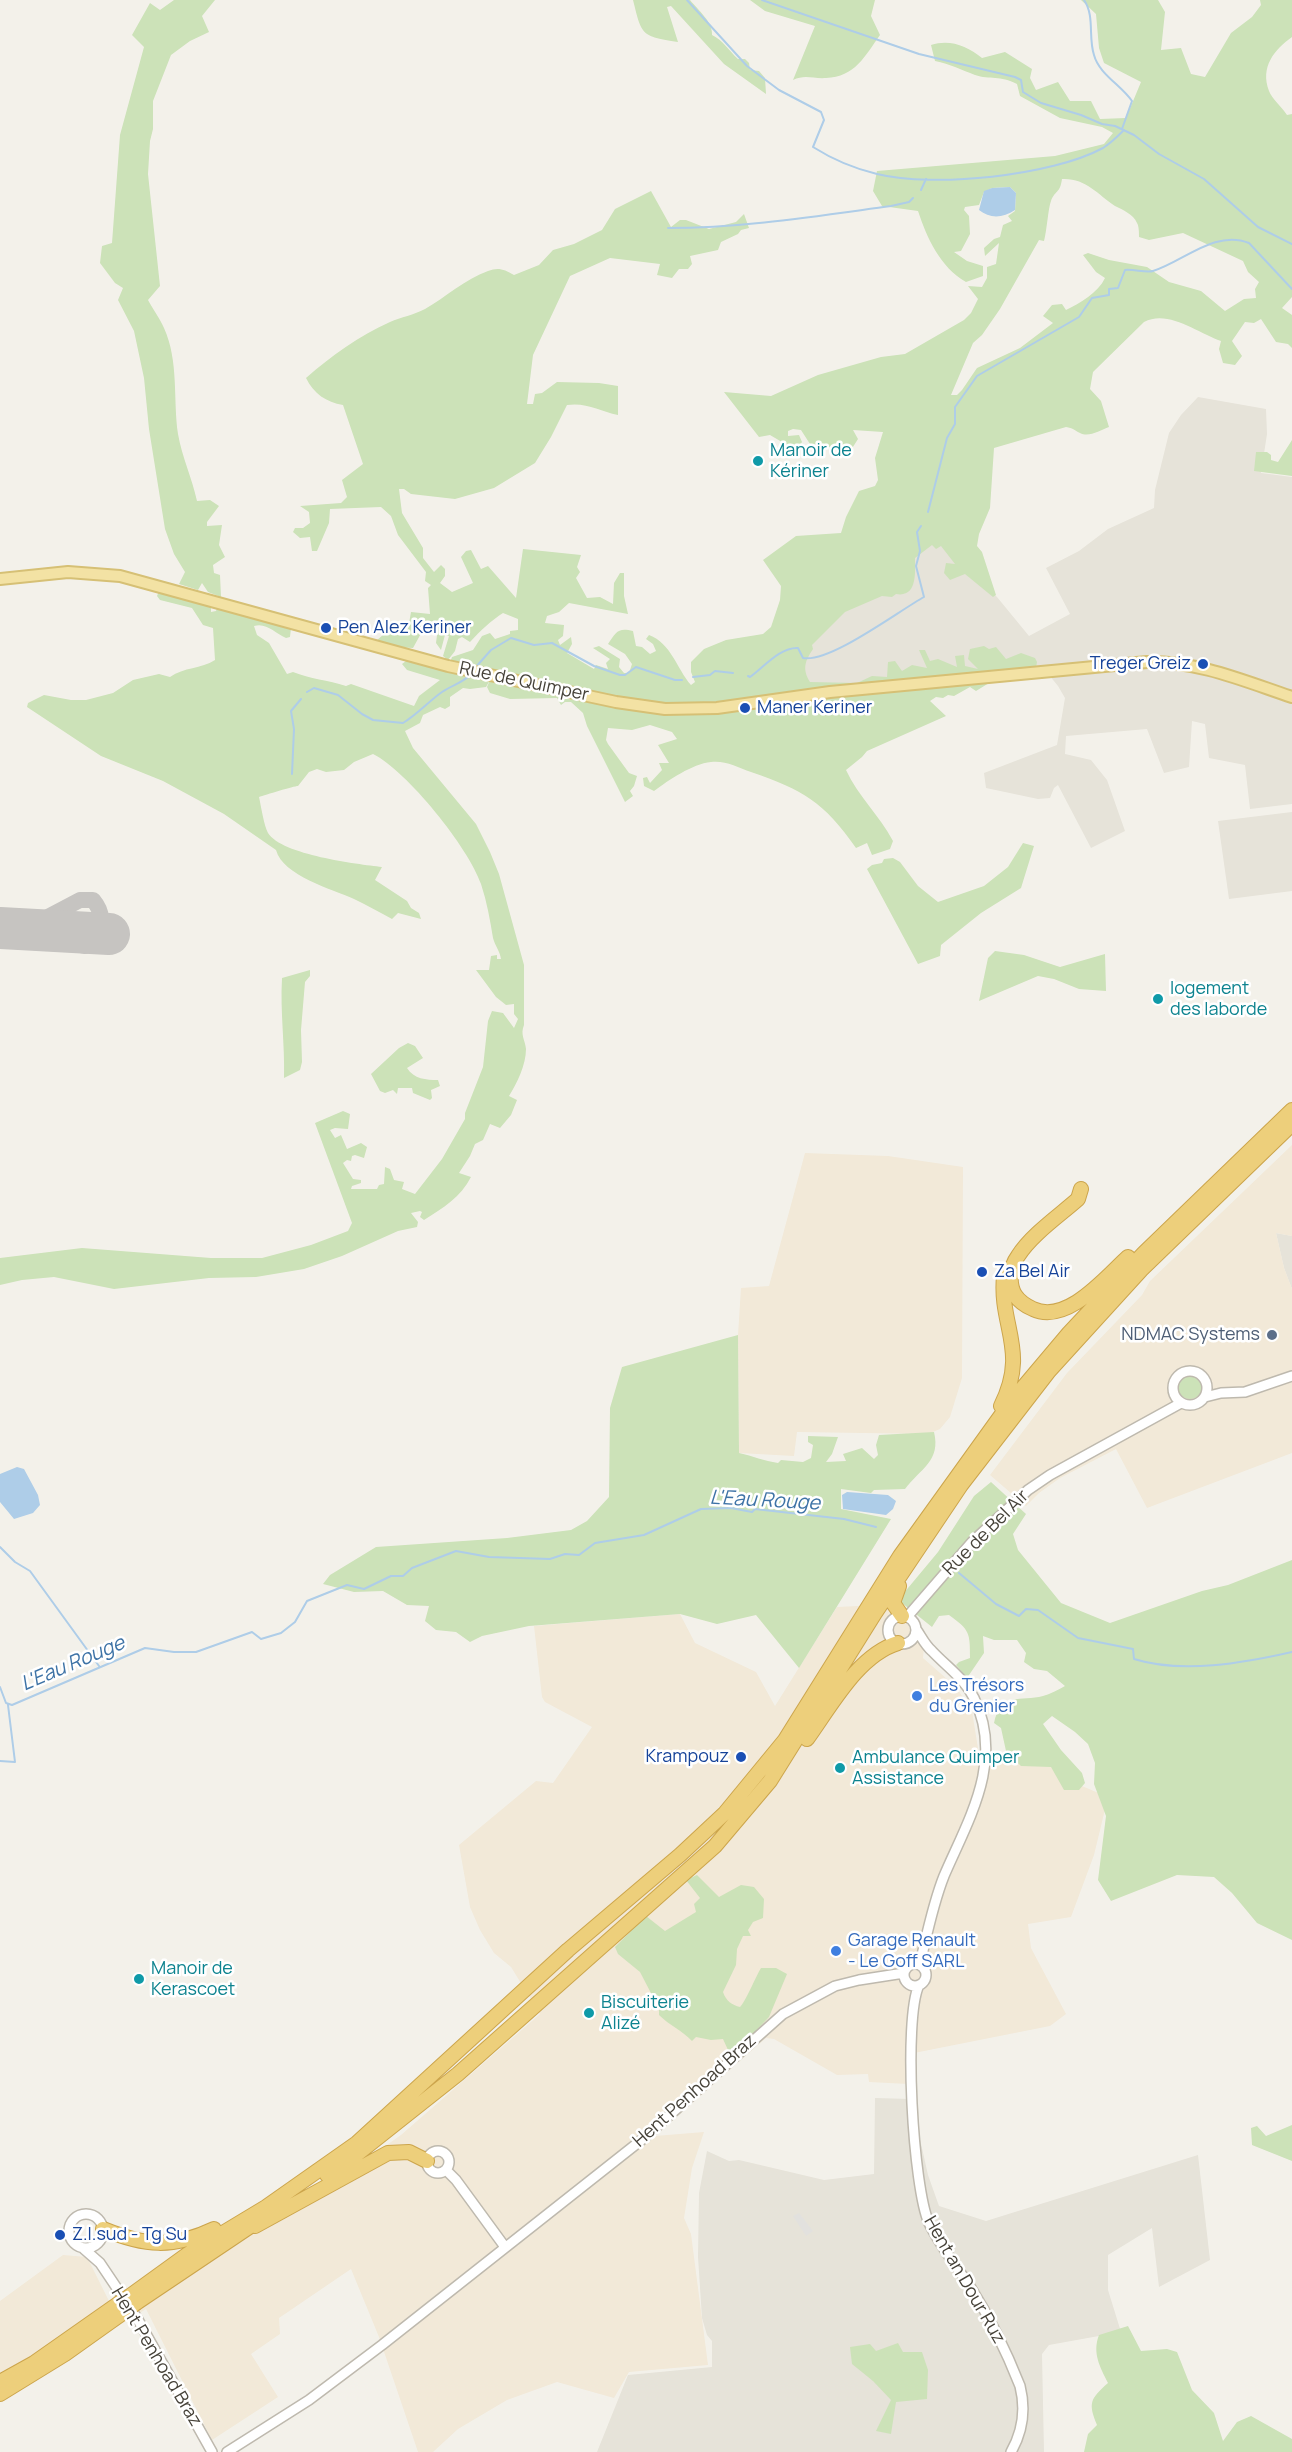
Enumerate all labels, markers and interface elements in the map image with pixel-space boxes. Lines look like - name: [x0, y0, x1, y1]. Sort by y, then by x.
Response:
- place label: Manoir de Kériner: [770, 440, 852, 482]
- marker: Manoir de Kériner: [751, 454, 765, 468]
- place label: Pen Alez Keriner: [338, 617, 471, 639]
- marker: Pen Alez Keriner: [319, 621, 333, 635]
- place label: Treger Greiz: [1090, 653, 1191, 675]
- marker: Treger Greiz: [1196, 657, 1210, 671]
- street label: Rue de Quimper: [457, 658, 591, 706]
- place label: Maner Keriner: [757, 697, 872, 719]
- marker: Maner Keriner: [738, 701, 752, 715]
- place label: logement des laborde: [1170, 978, 1267, 1020]
- marker: logement des laborde: [1151, 992, 1165, 1006]
- place label: Za Bel Air: [994, 1261, 1070, 1283]
- marker: Za Bel Air: [975, 1265, 989, 1279]
- place label: NDMAC Systems: [1121, 1324, 1260, 1346]
- marker: NDMAC Systems: [1265, 1328, 1279, 1342]
- water label: L'Eau Rouge: [709, 1486, 821, 1516]
- street label: Rue de Bel Air: [939, 1486, 1033, 1580]
- water label: L'Eau Rouge: [18, 1631, 128, 1697]
- place label: Les Trésors du Grenier: [929, 1675, 1024, 1718]
- marker: Les Trésors du Grenier: [910, 1689, 924, 1703]
- place label: Krampouz: [645, 1746, 729, 1768]
- place label: Ambulance Quimper Assistance: [852, 1747, 1020, 1790]
- marker: Krampouz: [734, 1750, 748, 1764]
- marker: Ambulance Quimper Assistance: [833, 1761, 847, 1775]
- place label: Garage Renault - Le Goff SARL: [848, 1930, 976, 1972]
- marker: Garage Renault - Le Goff SARL: [829, 1944, 843, 1958]
- place label: Manoir de Kerascoet: [151, 1958, 235, 2000]
- marker: Manoir de Kerascoet: [132, 1972, 146, 1986]
- place label: Biscuiterie Alizé: [601, 1992, 689, 2034]
- marker: Biscuiterie Alizé: [582, 2006, 596, 2020]
- street label: Hent Penhoad Braz: [629, 2030, 761, 2152]
- street label: Hent an Dour Ruz: [919, 2212, 1009, 2348]
- place label: Z.I.sud - Tg Su: [72, 2224, 187, 2246]
- marker: Z.I.sud - Tg Su: [53, 2228, 67, 2242]
- street label: Hent Penhoad Braz: [106, 2284, 206, 2430]

